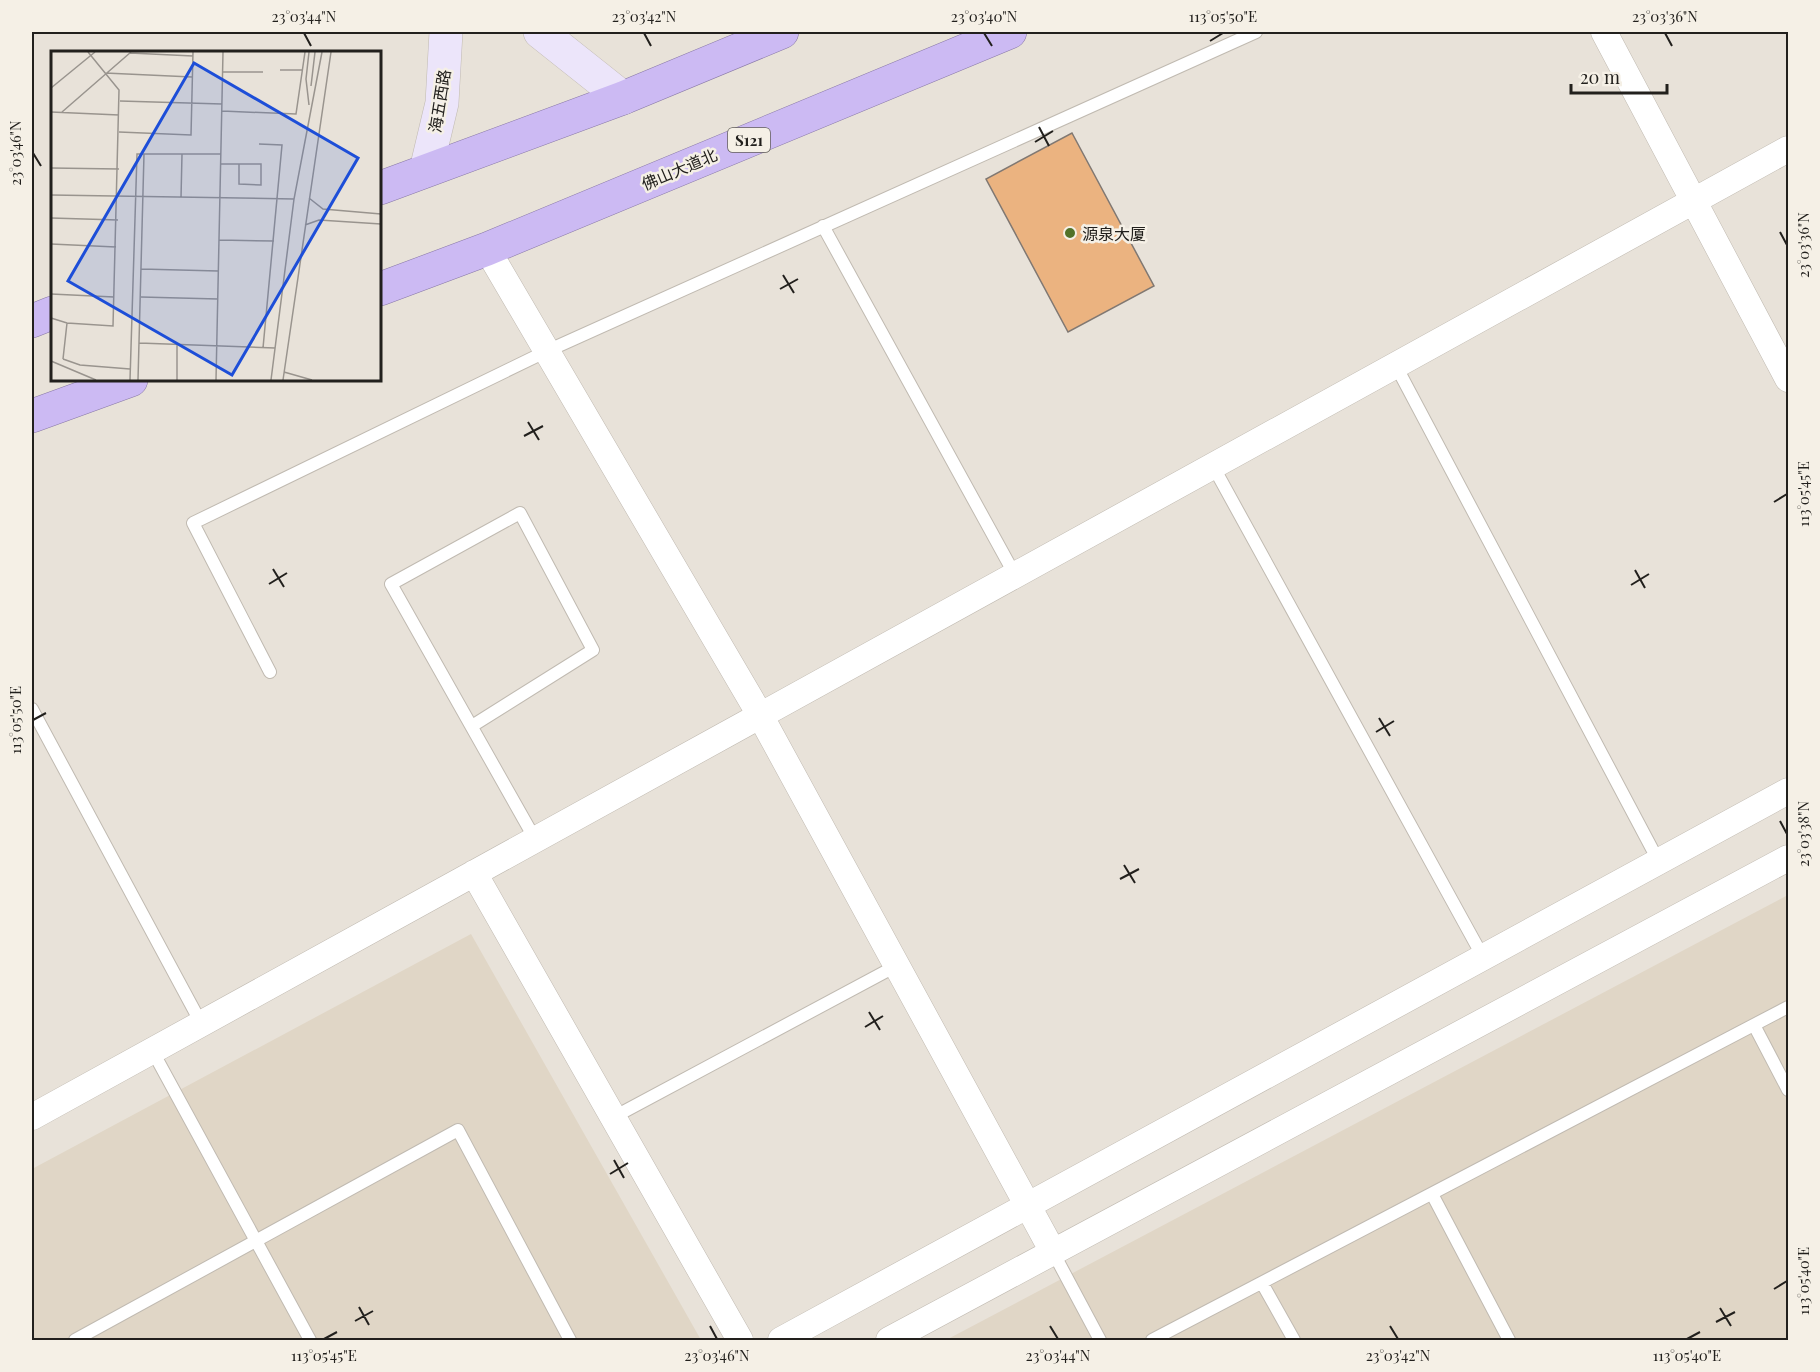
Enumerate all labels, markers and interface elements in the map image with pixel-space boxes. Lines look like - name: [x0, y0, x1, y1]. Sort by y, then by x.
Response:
- text: 23°03'44"N: [272, 6, 337, 26]
- text: 23°03'42"N: [612, 6, 677, 26]
- text: 23°03'40"N: [951, 6, 1018, 26]
- text: 113°05'50"E: [1189, 6, 1257, 26]
- text: 23°03'36"N: [1632, 6, 1698, 26]
- inset map: [51, 51, 381, 381]
- scale bar: [1571, 57, 1667, 95]
- text: 20 m: [1580, 65, 1620, 89]
- street label: 海五西路: [424, 68, 454, 134]
- text: 23°03'46"N: [5, 120, 25, 186]
- road number: S121: [728, 128, 770, 152]
- street label: 佛山大道北: [638, 144, 720, 194]
- text: 23°03'36"N: [1793, 212, 1813, 278]
- place label: 源泉大厦: [1082, 223, 1146, 244]
- marker: 源泉大厦: [1063, 226, 1077, 240]
- text: 113°05'45"E: [1793, 461, 1813, 527]
- text: 113°05'50"E: [5, 686, 25, 754]
- text: 23°03'38"N: [1793, 801, 1813, 867]
- text: 113°05'40"E: [1793, 1247, 1813, 1315]
- text: 113°05'45"E: [291, 1345, 357, 1365]
- text: 23°03'46"N: [684, 1345, 750, 1365]
- text: 23°03'44"N: [1026, 1345, 1091, 1365]
- text: 23°03'42"N: [1366, 1345, 1431, 1365]
- text: 113°05'40"E: [1653, 1345, 1721, 1365]

